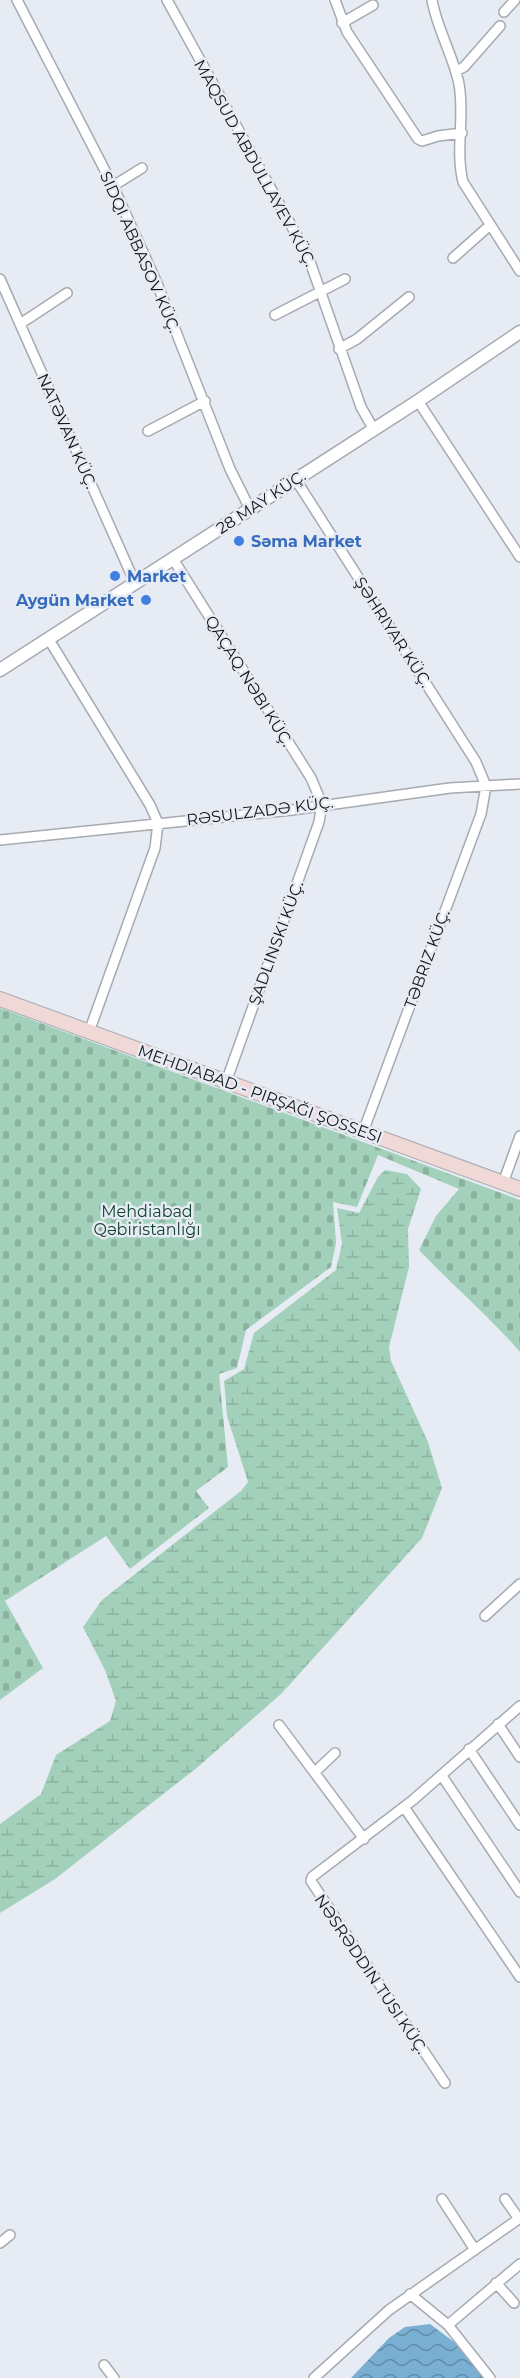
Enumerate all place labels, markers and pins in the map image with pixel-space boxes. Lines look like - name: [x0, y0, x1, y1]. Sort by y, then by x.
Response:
- place label: Səma Market: [251, 532, 362, 551]
- marker: Səma Market: [232, 534, 246, 548]
- place label: Market: [127, 567, 186, 586]
- marker: Market: [108, 569, 122, 583]
- place label: Aygün Market: [15, 591, 134, 610]
- marker: Aygün Market: [139, 593, 153, 607]

